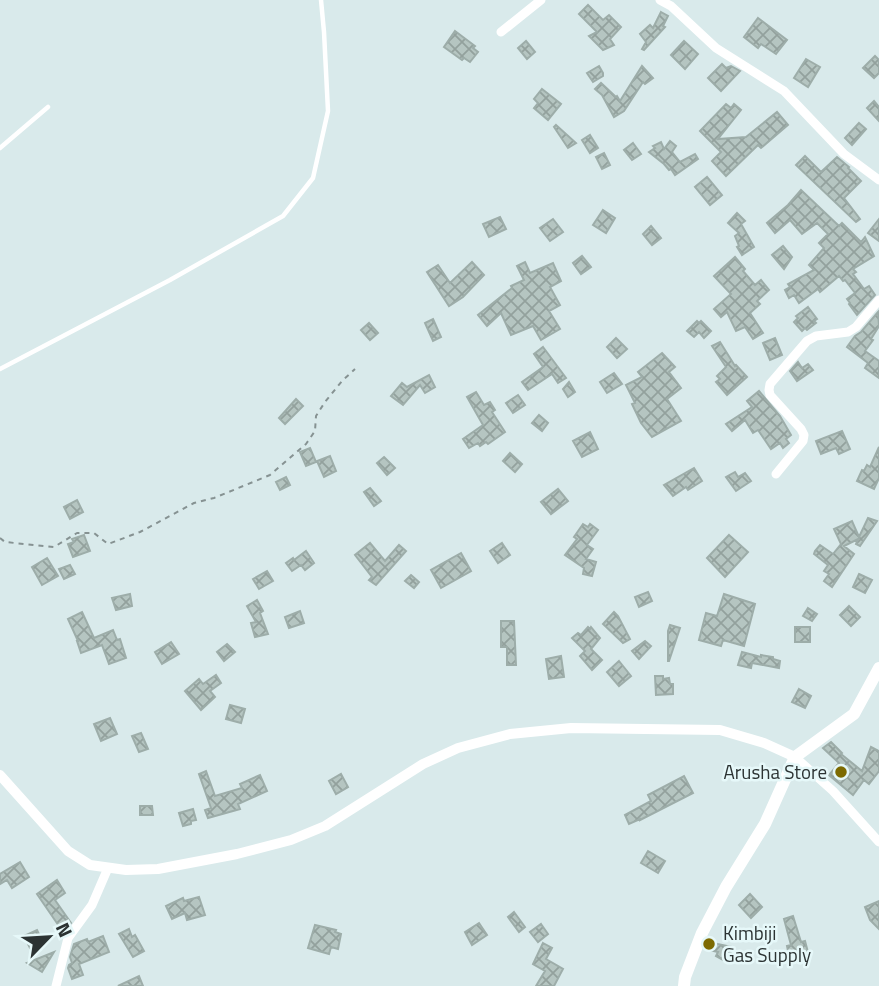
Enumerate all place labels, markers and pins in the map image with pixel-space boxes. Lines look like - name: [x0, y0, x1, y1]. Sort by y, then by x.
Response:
- place label: Arusha Store: [723, 757, 827, 786]
- marker: Arusha Store: [833, 764, 849, 780]
- place label: Kimbiji Gas Supply: [723, 918, 811, 969]
- marker: Kimbiji Gas Supply: [701, 936, 717, 952]

